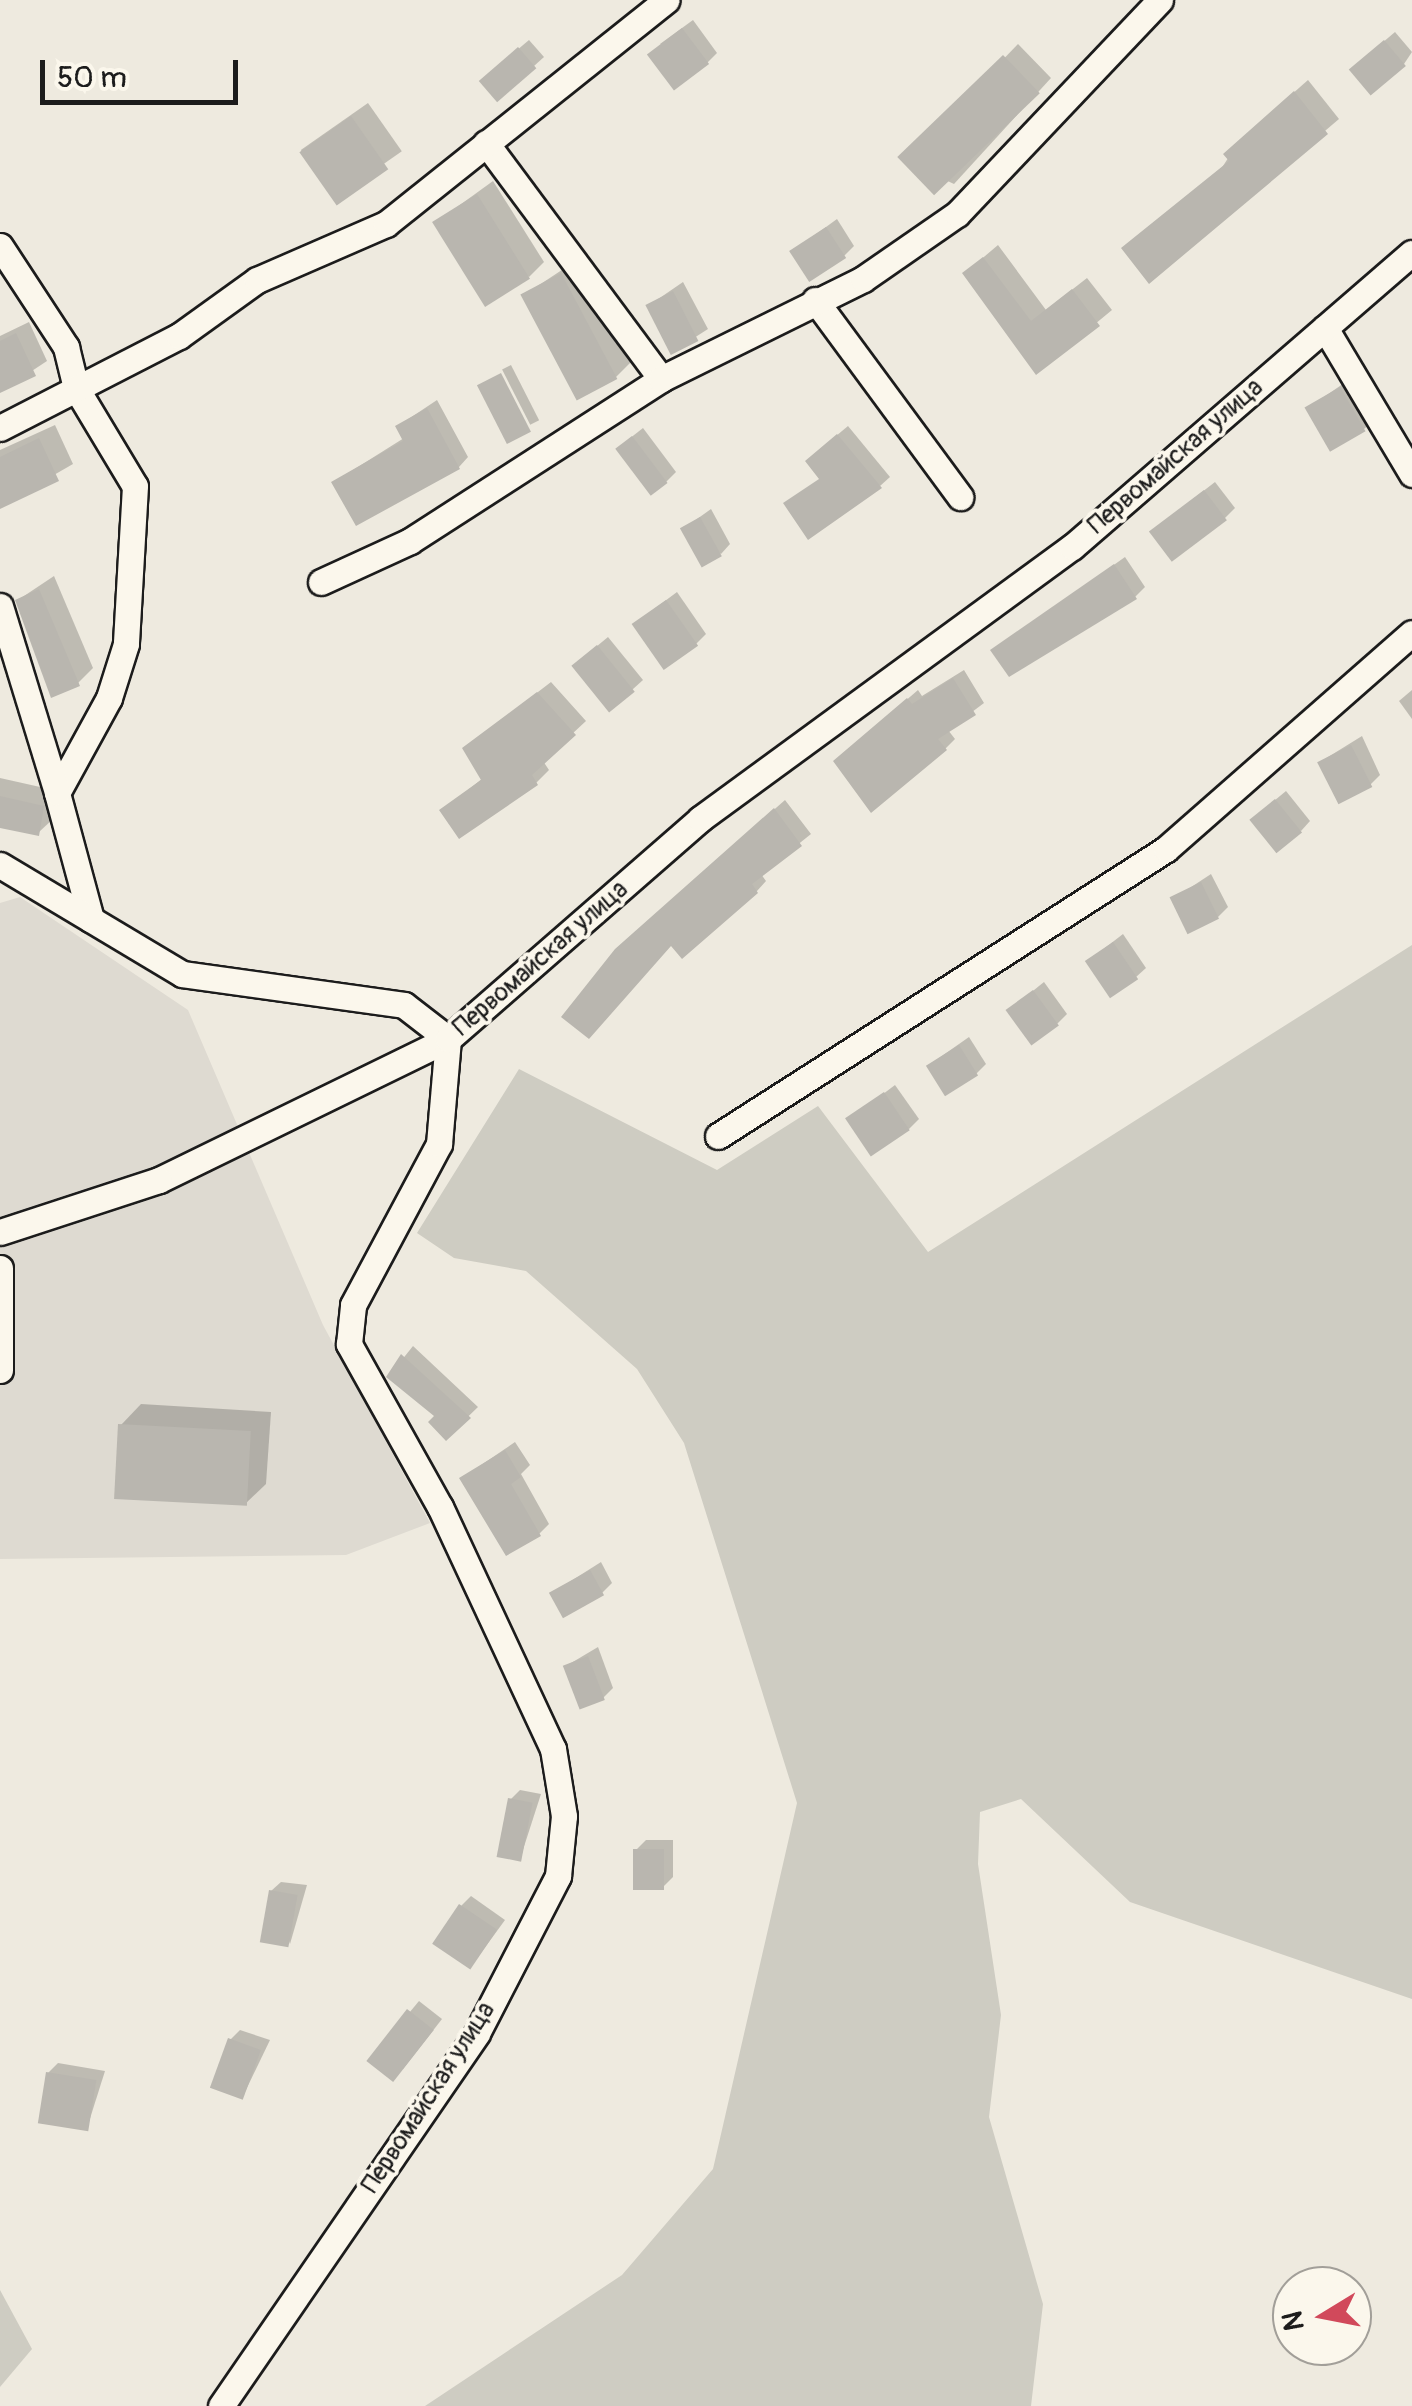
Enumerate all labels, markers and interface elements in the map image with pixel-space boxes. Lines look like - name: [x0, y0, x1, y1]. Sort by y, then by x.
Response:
- scale bar: [45, 40, 242, 102]
- text: 50 m: [57, 59, 127, 96]
- street label: Первомайская улица: [1083, 373, 1269, 541]
- street label: Первомайская улица: [448, 875, 634, 1043]
- street label: Первомайская улица: [356, 1997, 502, 2199]
- north arrow: [1272, 2266, 1372, 2366]
- text: N: [1275, 2309, 1313, 2333]

